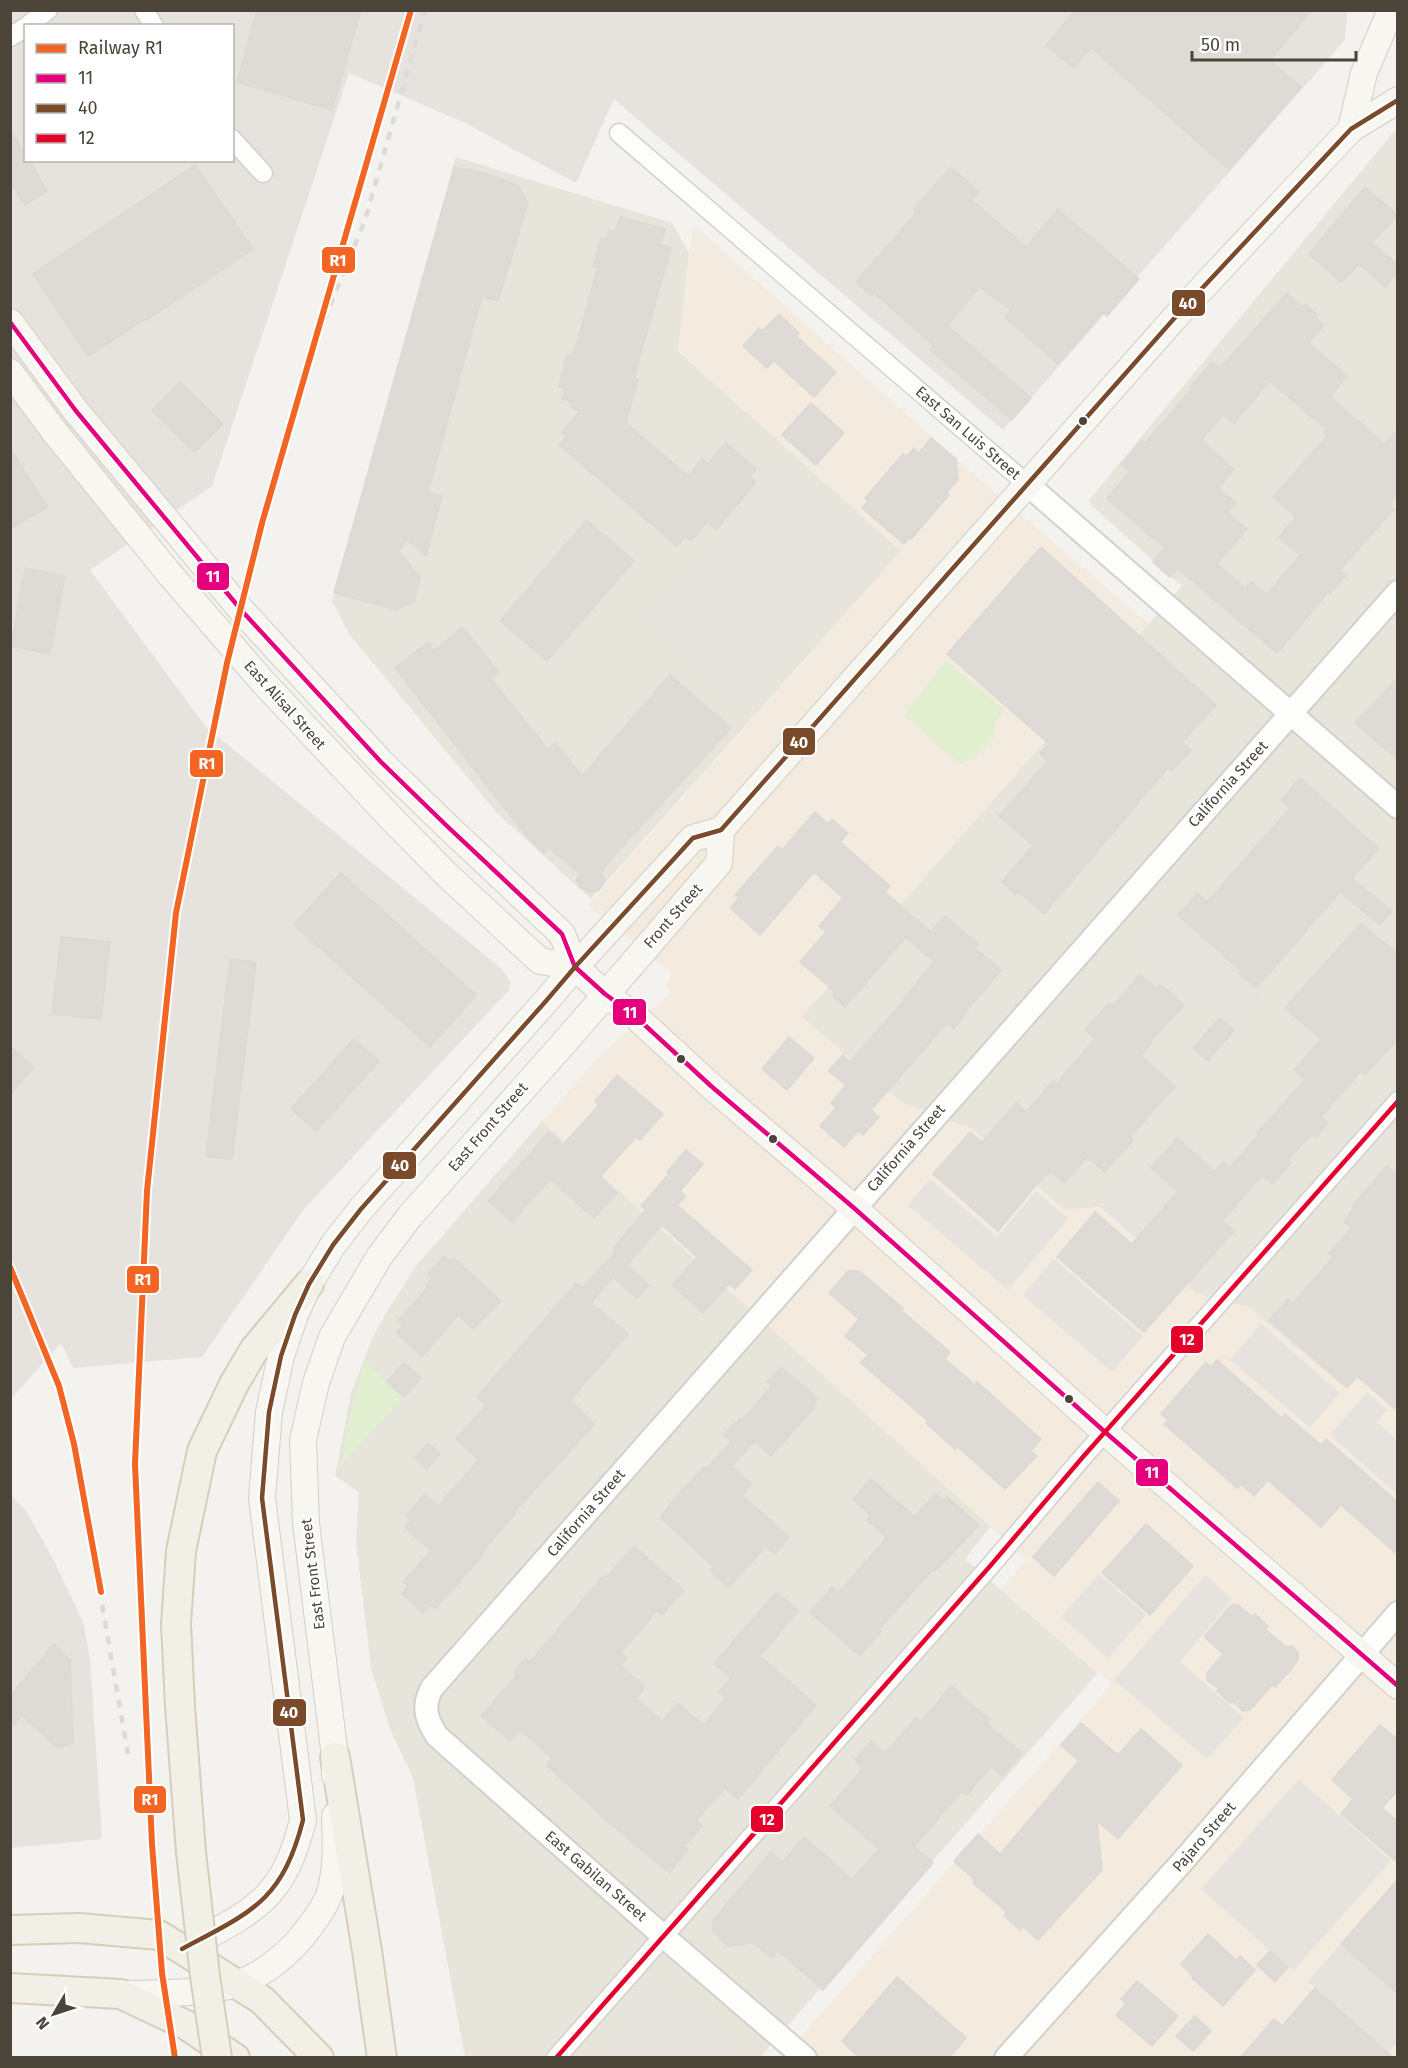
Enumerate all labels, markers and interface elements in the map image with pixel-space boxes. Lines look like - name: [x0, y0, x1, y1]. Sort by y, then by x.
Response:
- legend: [24, 24, 234, 162]
- scale bar: [1192, 24, 1356, 62]
- text: 50 m: [1201, 34, 1240, 56]
- text: Railway R1: [78, 37, 163, 59]
- text: 11: [78, 67, 93, 89]
- text: 40: [78, 97, 98, 119]
- text: 12: [78, 127, 95, 149]
- line badge: R1: [321, 246, 356, 274]
- text: R1: [329, 251, 347, 270]
- line badge: 40: [1171, 289, 1206, 317]
- text: 40: [1179, 294, 1197, 313]
- street label: East San Luis Street: [912, 383, 1025, 484]
- unlabelled marker: [1077, 415, 1089, 427]
- line badge: 11: [196, 562, 230, 591]
- text: 11: [206, 567, 220, 586]
- street label: East Alisal Street: [240, 657, 330, 754]
- line badge: 40: [782, 727, 816, 756]
- text: 40: [790, 733, 808, 752]
- street label: California Street: [1184, 737, 1272, 831]
- line badge: R1: [189, 749, 224, 778]
- text: R1: [198, 754, 216, 773]
- street label: Front Street: [640, 880, 706, 952]
- line badge: 11: [612, 998, 647, 1026]
- text: 11: [623, 1003, 637, 1022]
- unlabelled marker: [675, 1053, 687, 1065]
- street label: East Front Street: [444, 1078, 532, 1175]
- street label: California Street: [863, 1100, 949, 1195]
- unlabelled marker: [767, 1133, 779, 1145]
- line badge: 40: [382, 1151, 417, 1180]
- text: 40: [391, 1156, 409, 1175]
- line badge: R1: [126, 1265, 160, 1294]
- text: R1: [134, 1270, 152, 1289]
- line badge: 12: [1170, 1325, 1204, 1354]
- text: 12: [1179, 1330, 1195, 1349]
- unlabelled marker: [1063, 1393, 1075, 1405]
- line badge: 11: [1135, 1458, 1169, 1487]
- text: 11: [1145, 1463, 1159, 1482]
- street label: California Street: [543, 1465, 629, 1560]
- street label: East Front Street: [297, 1517, 329, 1631]
- line badge: 40: [272, 1698, 307, 1727]
- text: 40: [280, 1703, 298, 1722]
- line badge: R1: [133, 1785, 167, 1814]
- text: R1: [141, 1790, 159, 1809]
- street label: Pajaro Street: [1169, 1798, 1240, 1876]
- line badge: 12: [750, 1805, 784, 1833]
- text: 12: [759, 1810, 775, 1829]
- street label: East Gabilan Street: [541, 1827, 651, 1925]
- north arrow: [24, 1984, 84, 2044]
- text: N: [32, 2013, 53, 2033]

